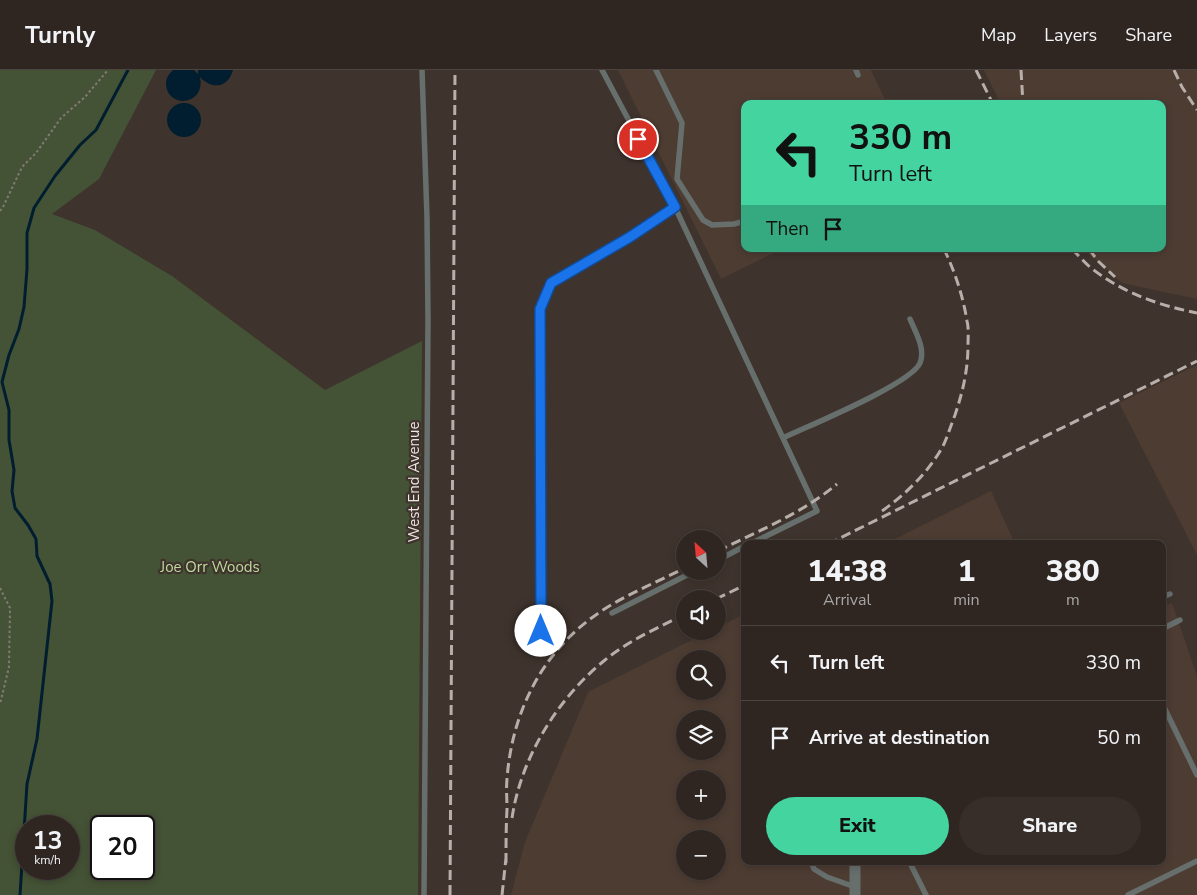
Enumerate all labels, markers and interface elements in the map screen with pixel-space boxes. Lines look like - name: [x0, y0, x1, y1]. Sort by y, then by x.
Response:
- text: Turnly: [25, 19, 95, 51]
- text: Map: [981, 23, 1016, 47]
- text: Layers: [1044, 23, 1097, 47]
- text: Share: [1125, 23, 1172, 47]
- text: 330 m: [849, 114, 952, 161]
- pin: [617, 118, 659, 160]
- icon: left: [766, 120, 831, 185]
- icon: arrive: [624, 125, 652, 153]
- text: Turn left: [849, 159, 932, 189]
- icon: arrive: [819, 215, 847, 243]
- text: Then: [766, 216, 809, 242]
- street label: West End Avenue: [404, 422, 424, 542]
- north arrow: [676, 530, 726, 580]
- map controls: [676, 530, 726, 880]
- text: 14:38: [807, 551, 887, 592]
- text: 1: [957, 551, 975, 592]
- text: 380: [1046, 551, 1100, 592]
- park label: Joe Orr Woods: [159, 557, 260, 577]
- text: Arrival: [823, 589, 871, 611]
- text: min: [953, 589, 980, 611]
- text: m: [1066, 589, 1080, 611]
- button: sound: [676, 590, 726, 640]
- position arrow: [514, 604, 566, 656]
- icon: left: [766, 649, 794, 677]
- button: search: [676, 650, 726, 700]
- text: Turn left: [809, 650, 884, 676]
- text: 330 m: [1086, 650, 1141, 676]
- button: layers: [676, 710, 726, 760]
- icon: arrive: [766, 724, 794, 752]
- text: Arrive at destination: [809, 725, 990, 751]
- text: 50 m: [1097, 725, 1141, 751]
- button: +: [676, 770, 726, 820]
- button: Exit: [766, 797, 949, 855]
- button: Share: [959, 797, 1141, 855]
- speed limit sign: 20: [90, 815, 155, 880]
- text: 13: [32, 824, 63, 858]
- button: −: [676, 830, 726, 880]
- text: km/h: [34, 852, 61, 868]

